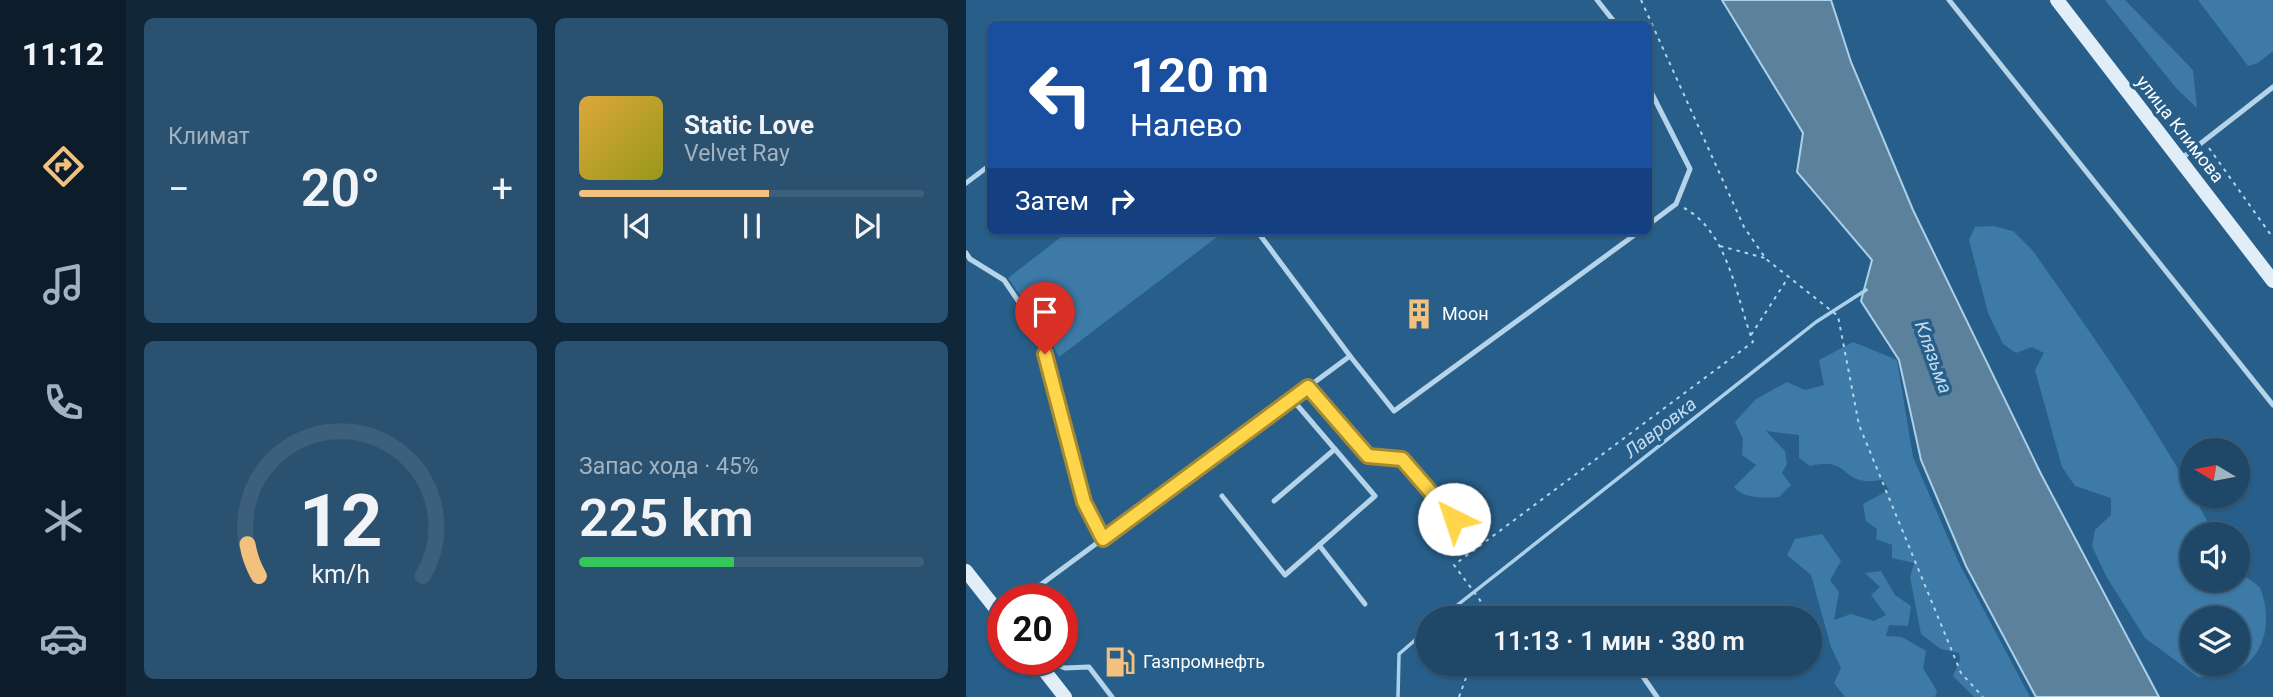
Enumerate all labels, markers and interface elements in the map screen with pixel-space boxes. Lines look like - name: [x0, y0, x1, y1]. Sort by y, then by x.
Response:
- text: 11:12: [22, 35, 104, 73]
- text: 120 m: [1130, 47, 1269, 104]
- icon: left: [1015, 49, 1106, 140]
- street label: улица Климова: [2132, 71, 2229, 186]
- text: Налево: [1130, 106, 1242, 144]
- text: Static Love: [684, 110, 814, 140]
- text: Климат: [168, 123, 250, 150]
- text: Velvet Ray: [684, 140, 790, 167]
- icon: directions: [39, 142, 88, 191]
- text: 20°: [301, 158, 380, 219]
- text: −: [168, 167, 190, 211]
- text: +: [491, 167, 513, 211]
- icon: right: [1103, 182, 1141, 220]
- text: Затем: [1015, 186, 1089, 216]
- icon: previous: [618, 207, 656, 245]
- icon: pause: [733, 207, 771, 245]
- icon: next: [848, 207, 886, 245]
- icon: music: [39, 260, 88, 309]
- pin: [1015, 282, 1075, 354]
- icon: arrive: [1026, 293, 1064, 331]
- building icon: Моон: [1402, 297, 1436, 331]
- place label: Моон: [1442, 303, 1489, 324]
- water label: Клязьма: [1910, 318, 1957, 397]
- icon: phone: [39, 378, 88, 427]
- water label: Лавровка: [1619, 392, 1701, 463]
- north arrow: [2180, 438, 2250, 508]
- map controls: [2180, 438, 2250, 676]
- text: Запас хода · 45%: [579, 453, 759, 480]
- text: 12: [299, 478, 382, 564]
- position arrow: [1417, 482, 1491, 556]
- text: 225 km: [579, 488, 754, 549]
- icon: climate: [39, 496, 88, 545]
- button: sound: [2180, 522, 2250, 592]
- text: km/h: [311, 560, 370, 589]
- speed limit sign: 20: [987, 584, 1078, 675]
- button: layers: [2180, 606, 2250, 676]
- icon: car: [39, 614, 88, 663]
- text: 11:13 · 1 мин · 380 m: [1493, 626, 1745, 656]
- fuel station icon: Газпромнефть: [1103, 645, 1137, 679]
- place label: Газпромнефть: [1143, 651, 1265, 672]

